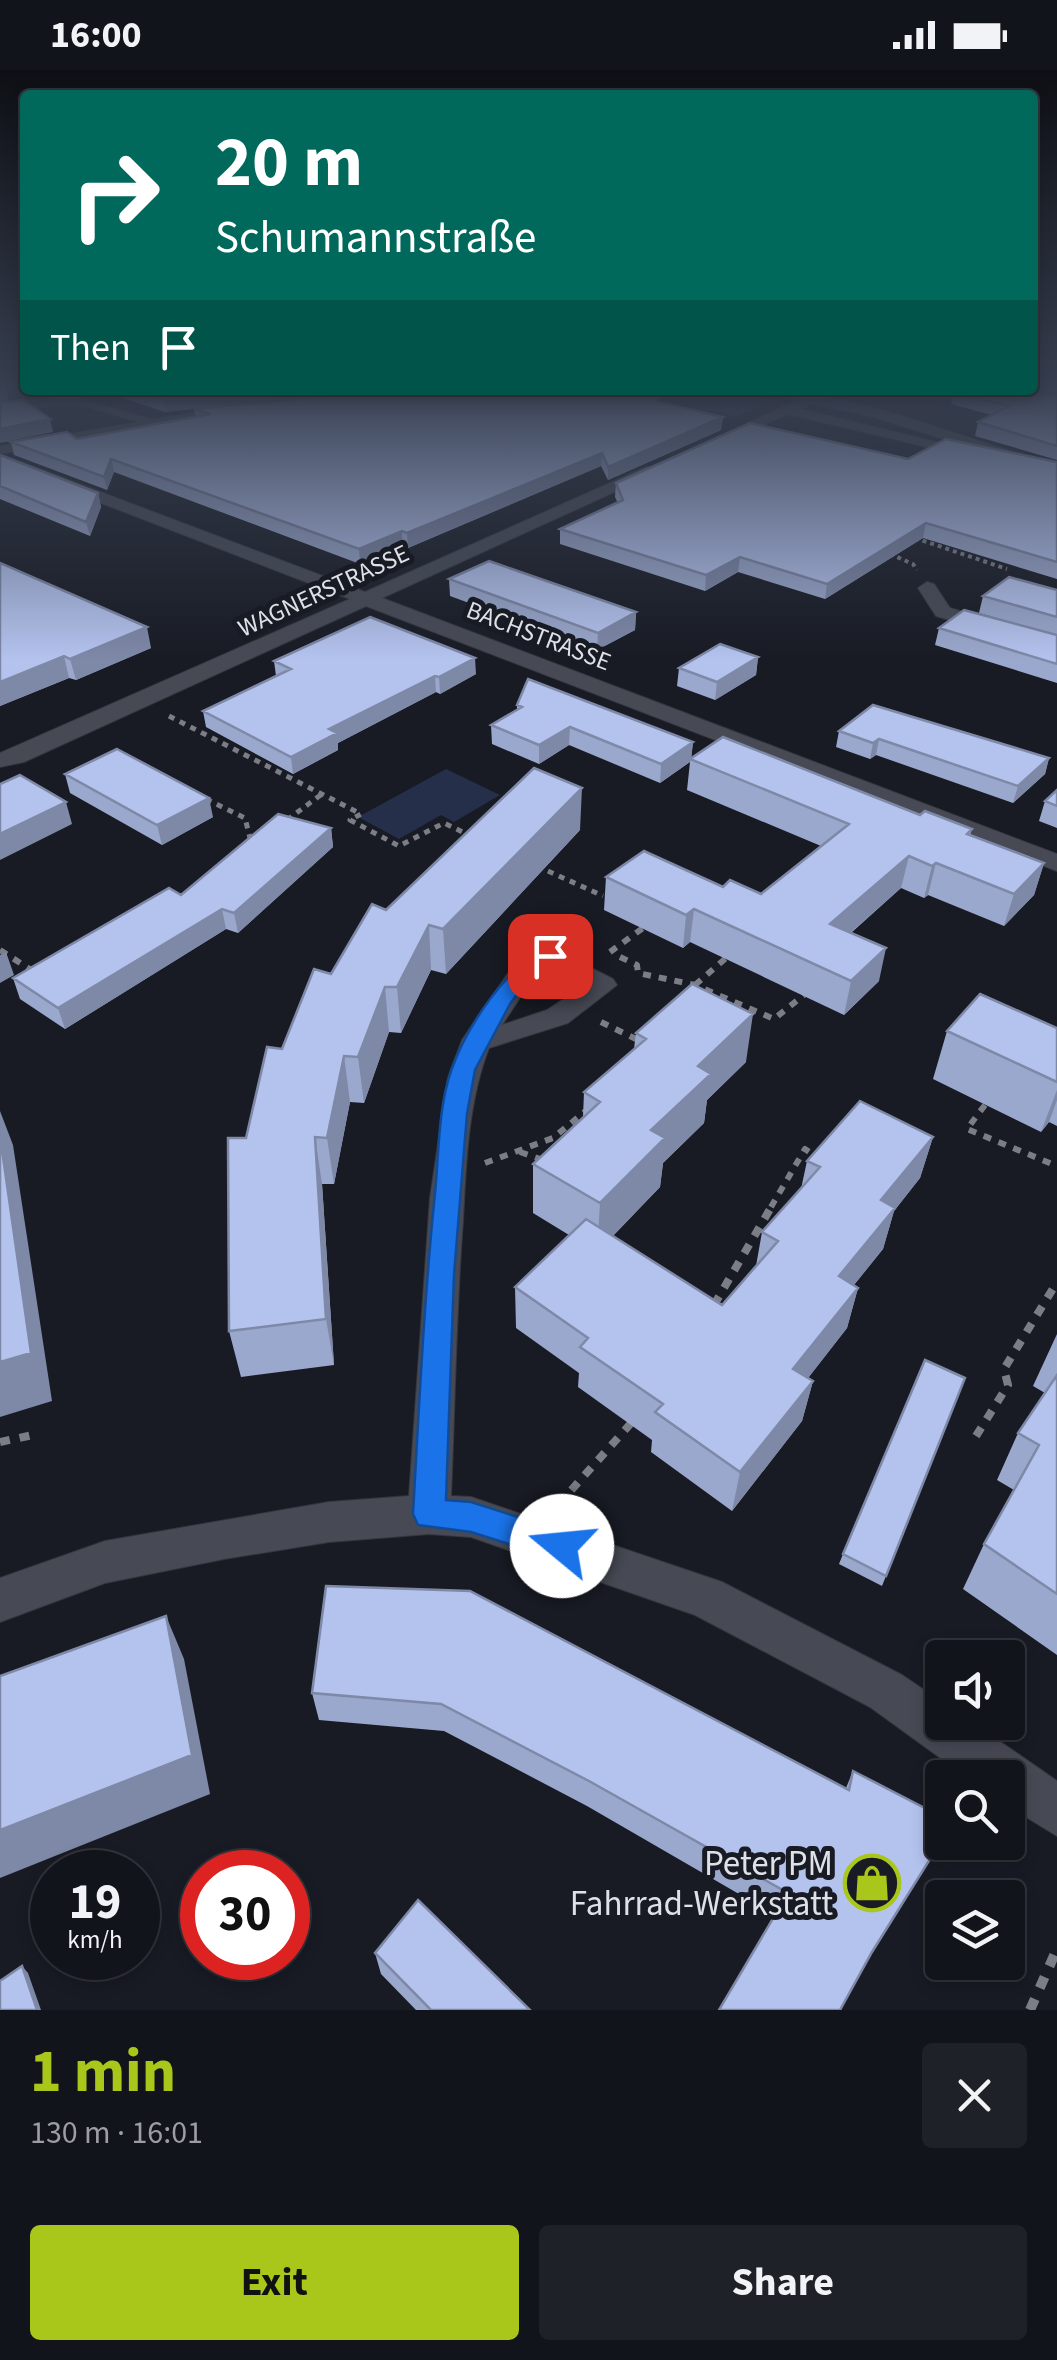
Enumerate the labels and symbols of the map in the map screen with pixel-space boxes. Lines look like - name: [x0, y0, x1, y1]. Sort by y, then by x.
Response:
- street label: WAGNERSTRASSE: [232, 535, 415, 646]
- street label: BACHSTRASSE: [461, 592, 616, 680]
- pin: [508, 914, 593, 999]
- position arrow: [510, 1494, 614, 1598]
- place label: Peter PM Fahrrad-Werkstatt: [570, 1839, 833, 1929]
- speed limit sign: 30: [180, 1850, 310, 1980]
- shop icon: Peter PM Fahrrad-Werkstatt: [842, 1853, 902, 1913]

